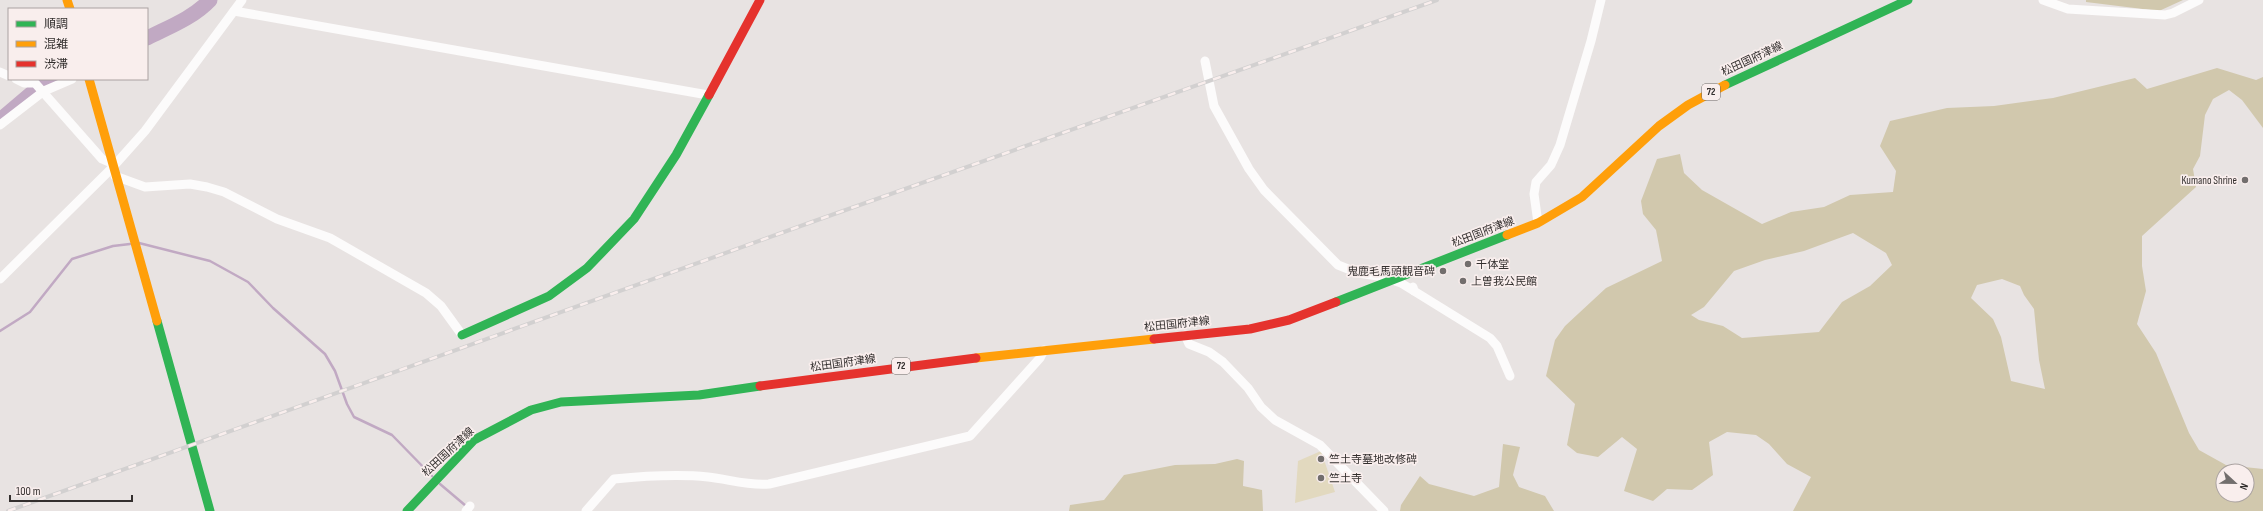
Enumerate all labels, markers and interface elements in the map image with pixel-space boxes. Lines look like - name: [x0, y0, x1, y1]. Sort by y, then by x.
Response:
- legend: [8, 8, 148, 80]
- text: 順調: [44, 17, 68, 32]
- text: 混雑: [44, 37, 68, 52]
- street label: 松田国府津線: [1719, 39, 1785, 79]
- text: 渋滞: [44, 57, 68, 72]
- road number: 72: [1702, 84, 1720, 100]
- place label: Kumano Shrine: [2181, 174, 2237, 187]
- marker: Kumano Shrine: [2240, 175, 2250, 185]
- street label: 松田国府津線: [1450, 214, 1516, 250]
- place label: 千体堂: [1476, 258, 1509, 271]
- marker: 千体堂: [1463, 259, 1473, 269]
- place label: 鬼鹿毛馬頭観音碑: [1347, 265, 1435, 278]
- marker: 鬼鹿毛馬頭観音碑: [1438, 266, 1448, 276]
- place label: 上曽我公民館: [1471, 275, 1537, 288]
- marker: 上曽我公民館: [1458, 276, 1468, 286]
- street label: 松田国府津線: [1144, 314, 1210, 334]
- street label: 松田国府津線: [809, 352, 877, 374]
- road number: 72: [892, 358, 910, 374]
- street label: 松田国府津線: [419, 425, 477, 479]
- place label: 竺土寺墓地改修碑: [1329, 453, 1417, 466]
- marker: 竺土寺墓地改修碑: [1316, 454, 1326, 464]
- north arrow: [2215, 463, 2255, 503]
- place label: 竺土寺: [1329, 472, 1362, 485]
- marker: 竺土寺: [1316, 473, 1326, 483]
- scale bar: [10, 477, 132, 503]
- text: N: [2237, 481, 2251, 492]
- text: 100 m: [16, 484, 41, 499]

